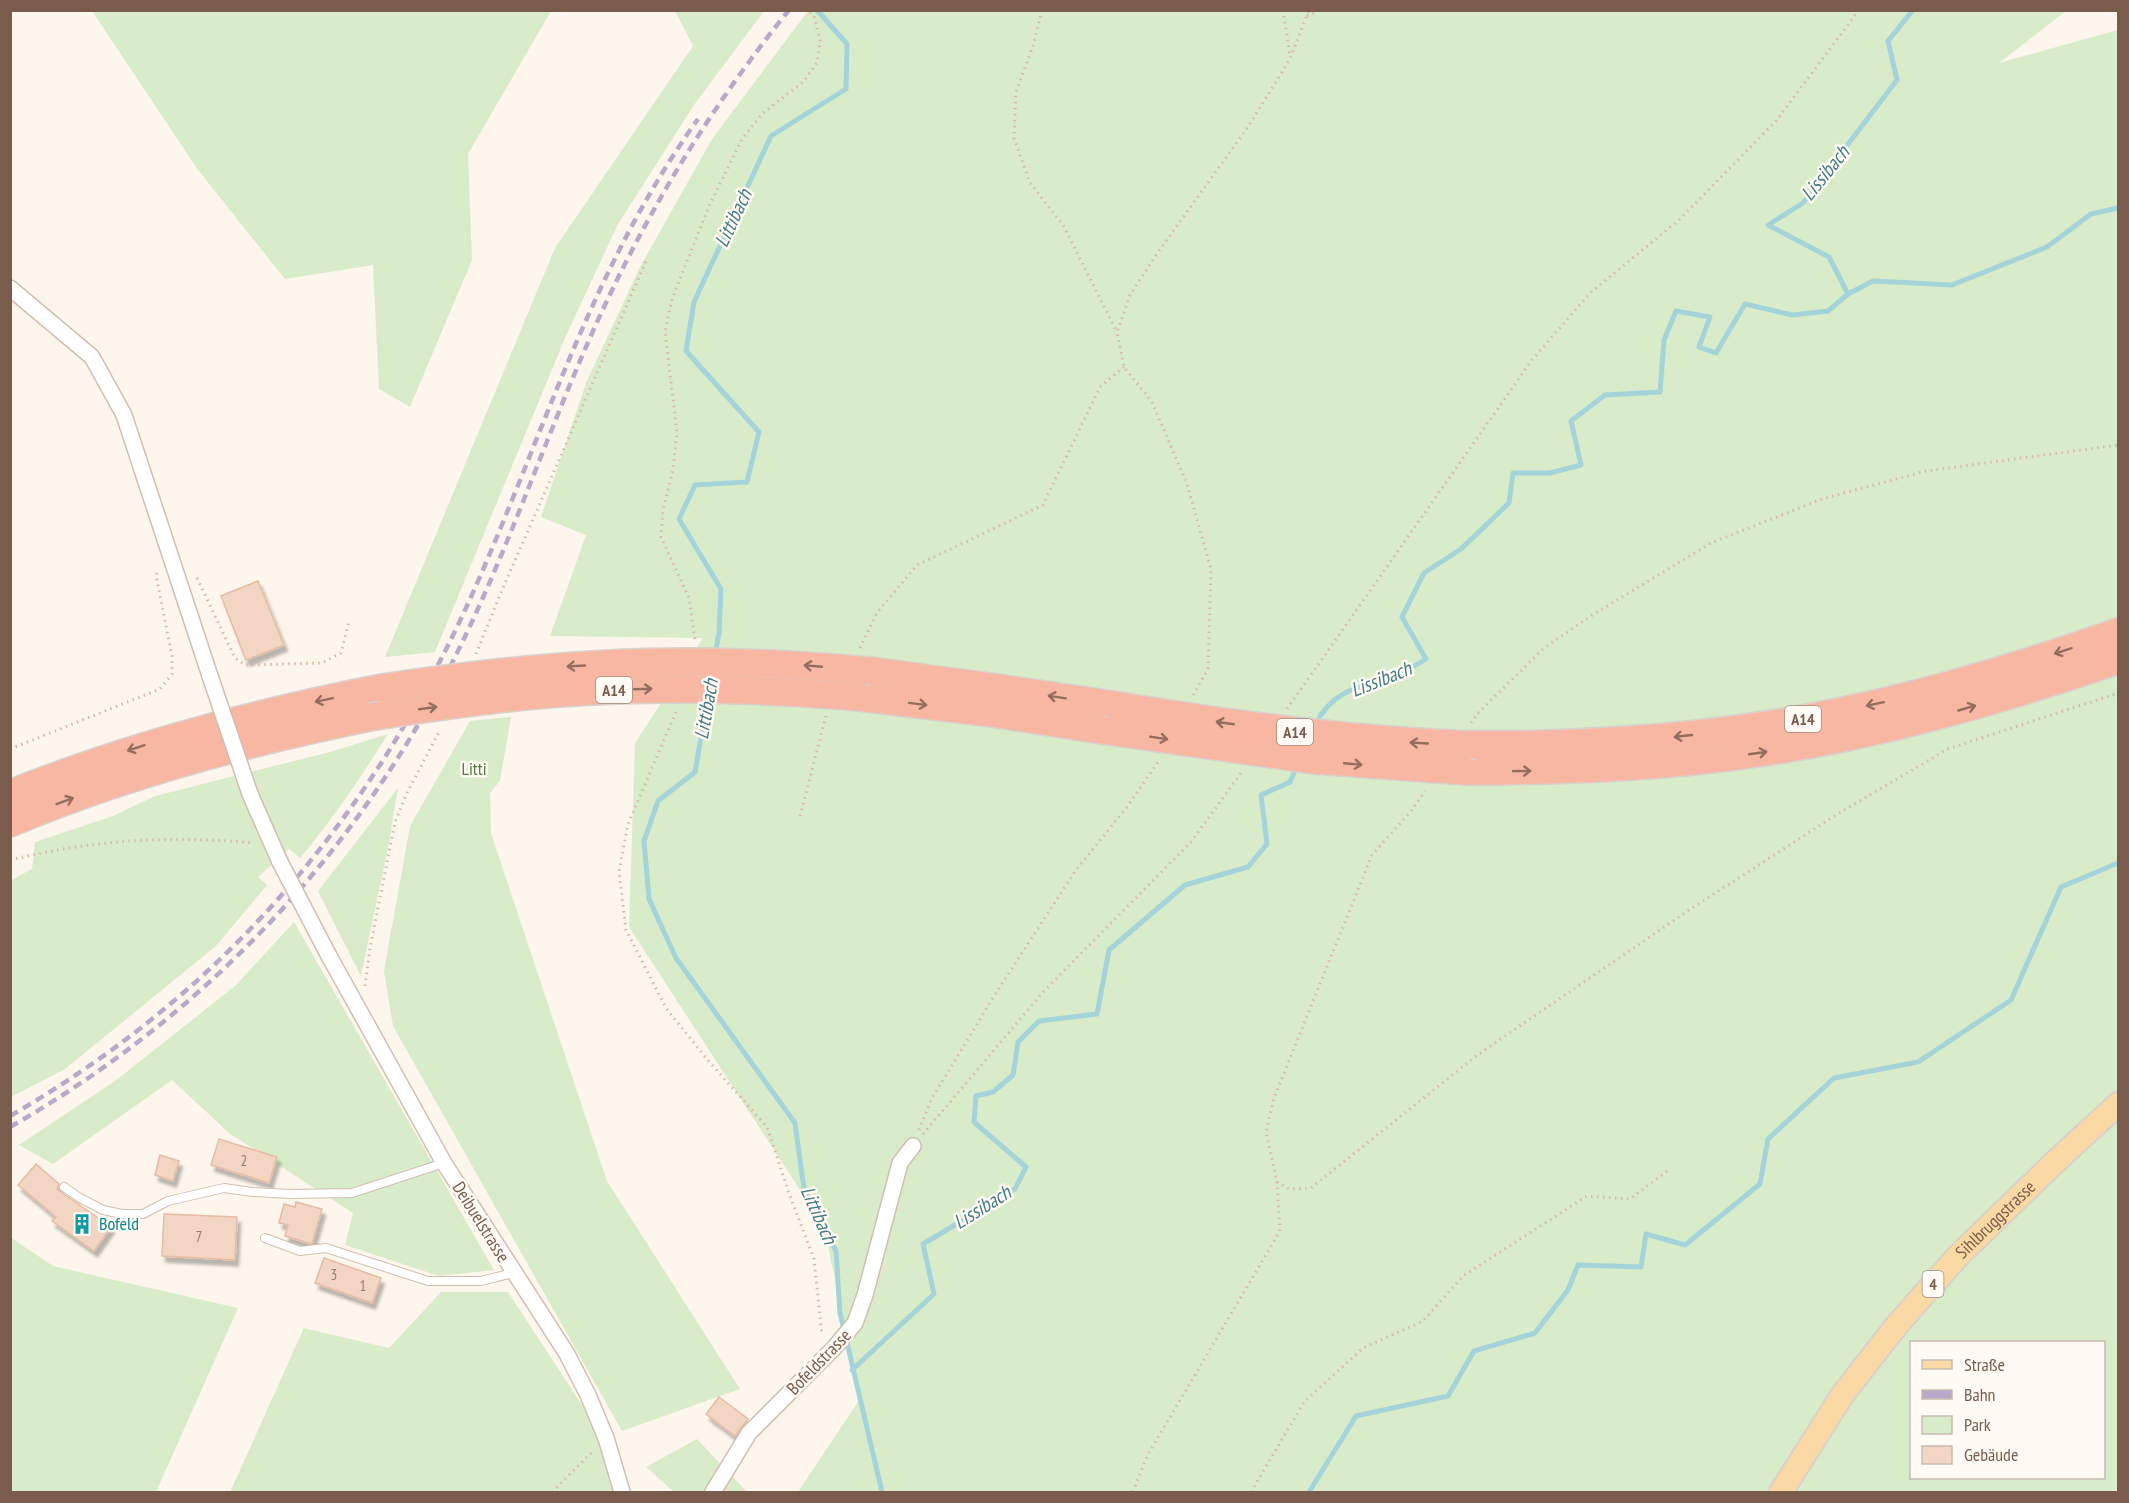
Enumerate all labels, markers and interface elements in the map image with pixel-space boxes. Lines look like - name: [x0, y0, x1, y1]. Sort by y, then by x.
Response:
- water label: Lissibach: [1795, 139, 1856, 206]
- water label: Littibach: [708, 184, 758, 251]
- one-way arrow: [2054, 646, 2073, 657]
- water label: Lissibach: [1347, 655, 1416, 703]
- one-way arrow: [803, 660, 823, 671]
- one-way arrow: [566, 661, 586, 672]
- water label: Littibach: [688, 676, 724, 741]
- road number: A14: [596, 677, 632, 703]
- one-way arrow: [632, 684, 652, 695]
- one-way arrow: [1047, 691, 1067, 702]
- one-way arrow: [315, 695, 335, 706]
- one-way arrow: [907, 698, 927, 709]
- one-way arrow: [1866, 699, 1886, 710]
- one-way arrow: [1957, 702, 1976, 713]
- one-way arrow: [418, 703, 437, 714]
- road number: A14: [1785, 706, 1821, 732]
- one-way arrow: [1215, 717, 1235, 728]
- road number: A14: [1277, 719, 1313, 745]
- one-way arrow: [1674, 730, 1694, 741]
- one-way arrow: [1149, 733, 1169, 744]
- one-way arrow: [1409, 737, 1429, 748]
- one-way arrow: [127, 744, 146, 755]
- one-way arrow: [1748, 748, 1768, 759]
- park label: Litti: [461, 757, 487, 780]
- one-way arrow: [1342, 758, 1362, 769]
- one-way arrow: [1512, 765, 1532, 777]
- one-way arrow: [55, 795, 74, 806]
- house number: 2: [241, 1151, 247, 1170]
- street label: Sihlbruggstrasse: [1950, 1175, 2040, 1263]
- street label: Deibuelstrasse: [448, 1177, 515, 1266]
- water label: Lissibach: [948, 1179, 1017, 1235]
- water label: Littibach: [795, 1182, 844, 1249]
- building icon: Bofeld: [70, 1212, 94, 1236]
- place label: Bofeld: [99, 1212, 139, 1235]
- house number: 7: [196, 1227, 202, 1246]
- house number: 3: [331, 1265, 337, 1284]
- road number: 4: [1922, 1271, 1944, 1297]
- house number: 1: [360, 1276, 366, 1295]
- street label: Bofeldstrasse: [782, 1324, 856, 1399]
- legend: [1910, 1341, 2105, 1479]
- text: Straße: [1964, 1353, 2005, 1376]
- text: Bahn: [1964, 1383, 1996, 1406]
- text: Park: [1964, 1413, 1991, 1436]
- text: Gebäude: [1964, 1443, 2018, 1466]

